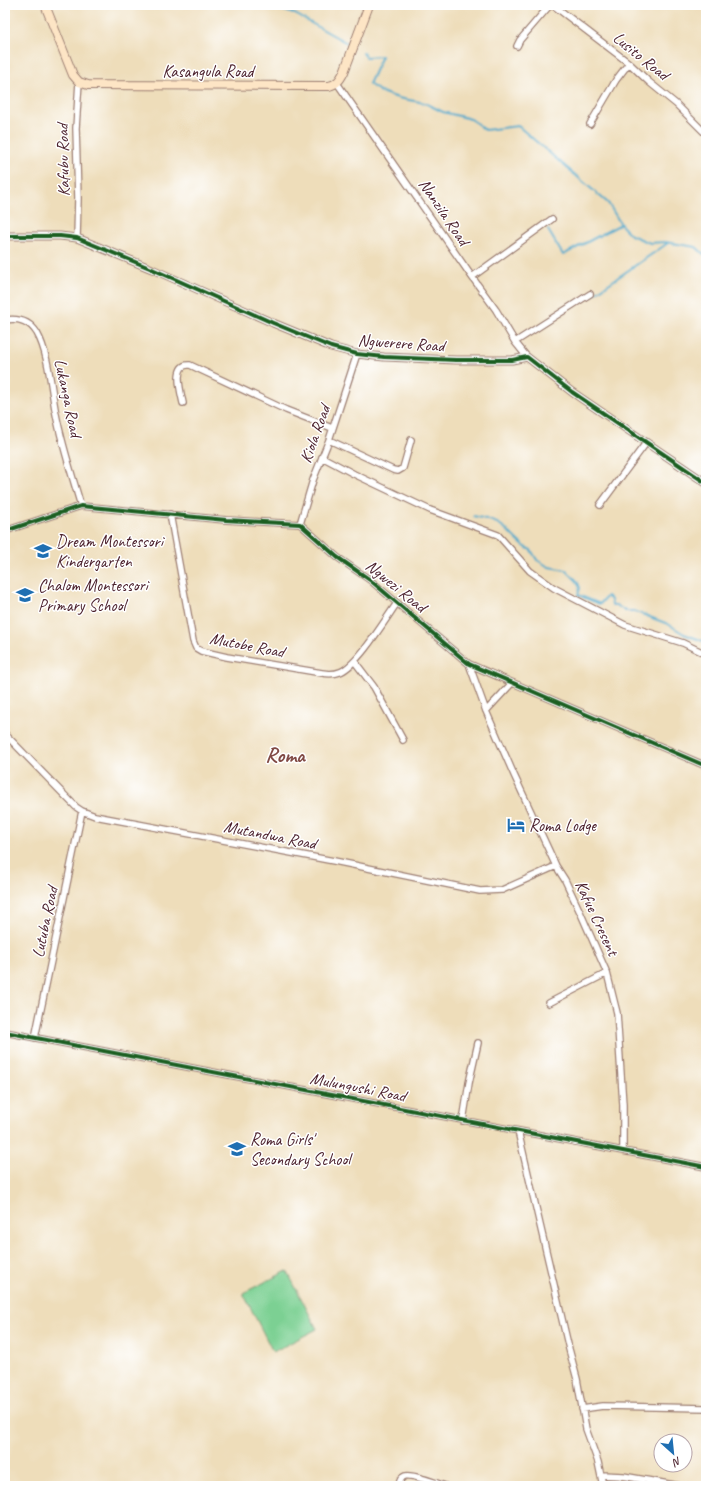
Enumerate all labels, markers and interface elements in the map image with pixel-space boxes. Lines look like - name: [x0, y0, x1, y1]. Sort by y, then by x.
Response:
- street label: Lusito Road: [609, 27, 675, 86]
- street label: Kasangula Road: [163, 61, 257, 82]
- street label: Kafubu Road: [52, 121, 74, 197]
- street label: Nanzila Road: [414, 175, 475, 251]
- street label: Ngwerere Road: [357, 330, 448, 357]
- street label: Lukanga Road: [49, 357, 87, 441]
- street label: Kiola Road: [295, 399, 336, 466]
- place label: Dream Montessori Kindergarten: [56, 531, 166, 572]
- school or university icon: Dream Montessori Kindergarten: [33, 541, 53, 561]
- street label: Ngwezi Road: [361, 555, 433, 618]
- place label: Chalom Montessori Primary School: [38, 575, 151, 616]
- school or university icon: Chalom Montessori Primary School: [15, 585, 35, 605]
- street label: Mutobe Road: [208, 627, 288, 663]
- district label: Roma: [265, 742, 306, 768]
- hotel icon: Roma Lodge: [506, 815, 526, 835]
- place label: Roma Lodge: [529, 815, 597, 836]
- street label: Mutandwa Road: [222, 816, 321, 855]
- street label: Kafue Cresent: [570, 877, 625, 961]
- street label: Lutuba Road: [27, 882, 63, 959]
- street label: Mulungushi Road: [308, 1067, 410, 1107]
- place label: Roma Girls' Secondary School: [250, 1129, 353, 1170]
- school or university icon: Roma Girls' Secondary School: [227, 1139, 247, 1159]
- north arrow: [653, 1433, 693, 1473]
- text: N: [669, 1454, 684, 1471]

